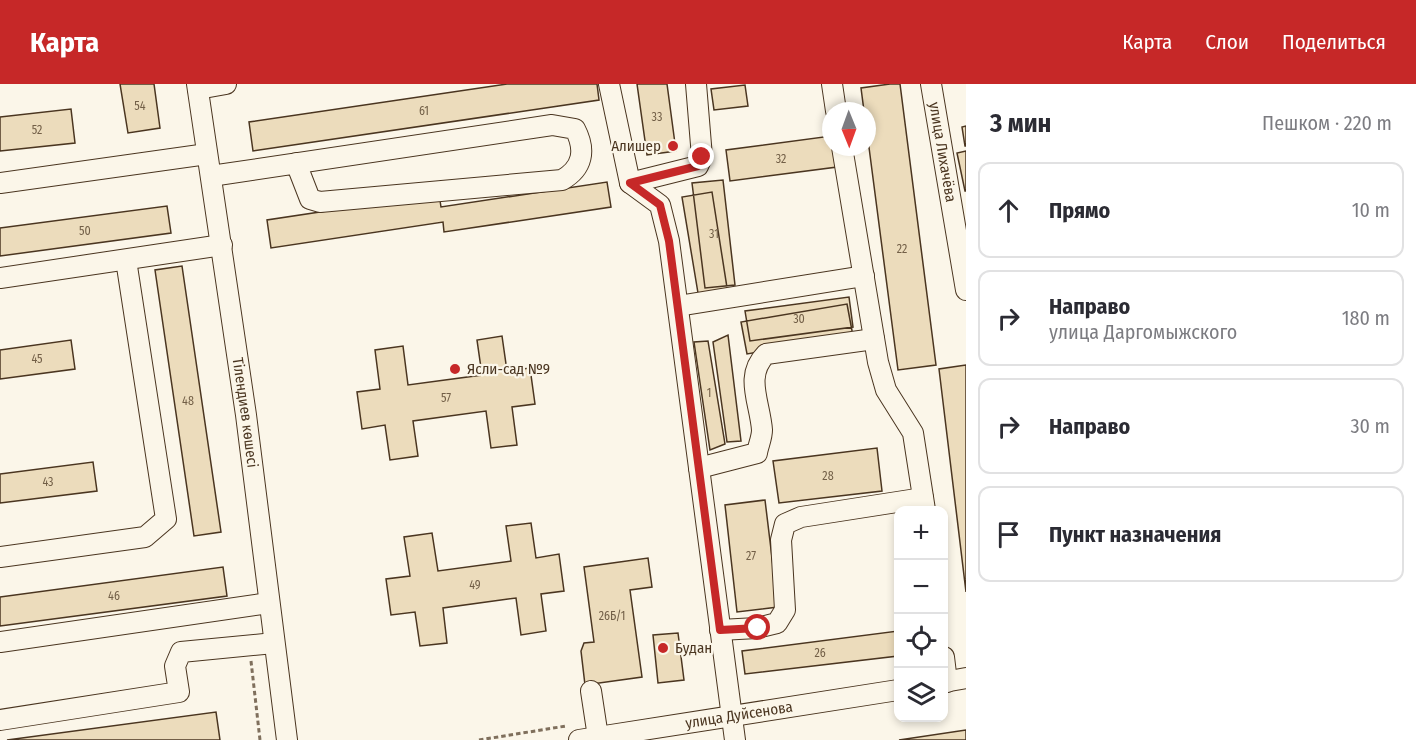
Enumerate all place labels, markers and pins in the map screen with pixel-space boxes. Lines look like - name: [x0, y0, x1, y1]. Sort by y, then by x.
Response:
- place label: Алишер: [611, 137, 661, 155]
- marker: Алишер: [666, 139, 680, 153]
- place label: Ясли-сад №9: [467, 360, 550, 378]
- marker: Ясли-сад №9: [448, 362, 462, 376]
- place label: Будан: [675, 639, 712, 657]
- marker: Будан: [656, 641, 670, 655]

